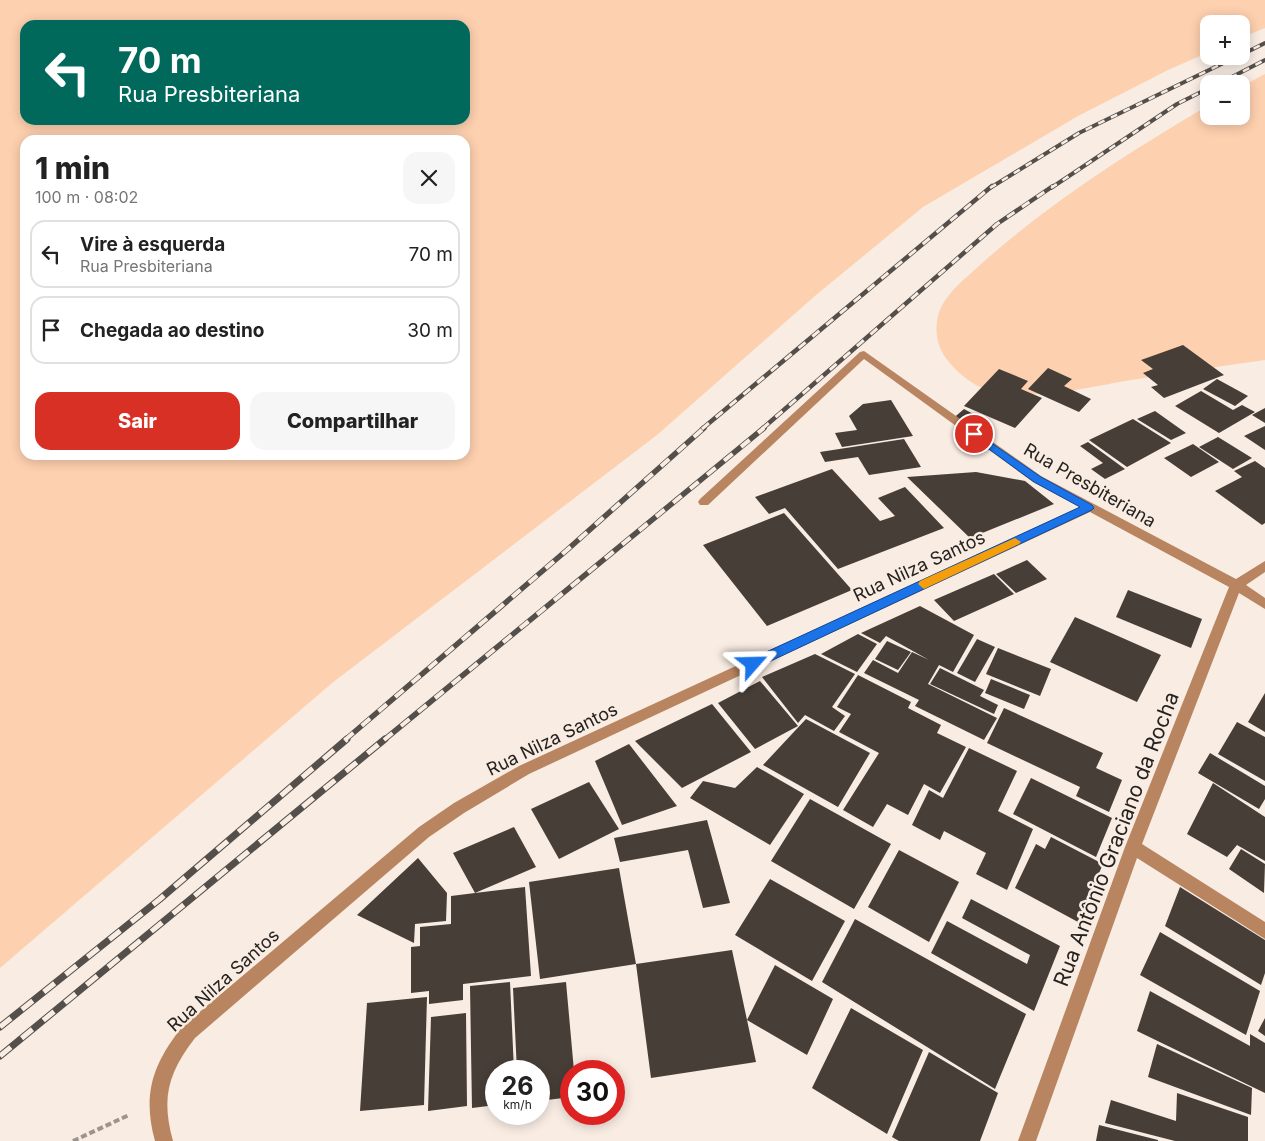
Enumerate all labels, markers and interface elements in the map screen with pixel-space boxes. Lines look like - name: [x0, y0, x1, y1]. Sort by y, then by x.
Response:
- map controls: [1200, 15, 1250, 125]
- button: +: [1200, 15, 1250, 65]
- text: 70 m: [118, 39, 202, 81]
- icon: left: [35, 40, 100, 105]
- button: −: [1200, 75, 1250, 125]
- text: Rua Presbiteriana: [118, 81, 300, 107]
- text: 1 min: [35, 150, 110, 186]
- button: close: [403, 152, 455, 204]
- text: 100 m · 08:02: [35, 187, 138, 207]
- text: Vire à esquerda: [80, 233, 225, 256]
- icon: left: [37, 240, 65, 268]
- text: 70 m: [409, 243, 453, 266]
- text: Rua Presbiteriana: [80, 256, 213, 276]
- icon: arrive: [37, 316, 65, 344]
- text: Chegada ao destino: [80, 319, 264, 342]
- text: 30 m: [407, 319, 453, 342]
- button: Sair: [35, 392, 240, 450]
- button: Compartilhar: [250, 392, 455, 450]
- pin: [953, 413, 995, 455]
- icon: arrive: [960, 420, 988, 448]
- street label: Rua Presbiteriana: [1020, 439, 1160, 531]
- street label: Rua Nilza Santos: [850, 526, 988, 606]
- position arrow: [726, 637, 778, 689]
- street label: Rua Antônio Graciano da Rocha: [1048, 688, 1184, 990]
- street label: Rua Nilza Santos: [483, 698, 621, 780]
- street label: Rua Nilza Santos: [163, 924, 283, 1036]
- speed limit sign: 30: [560, 1060, 625, 1125]
- text: 26: [502, 1071, 533, 1101]
- text: km/h: [503, 1097, 532, 1112]

